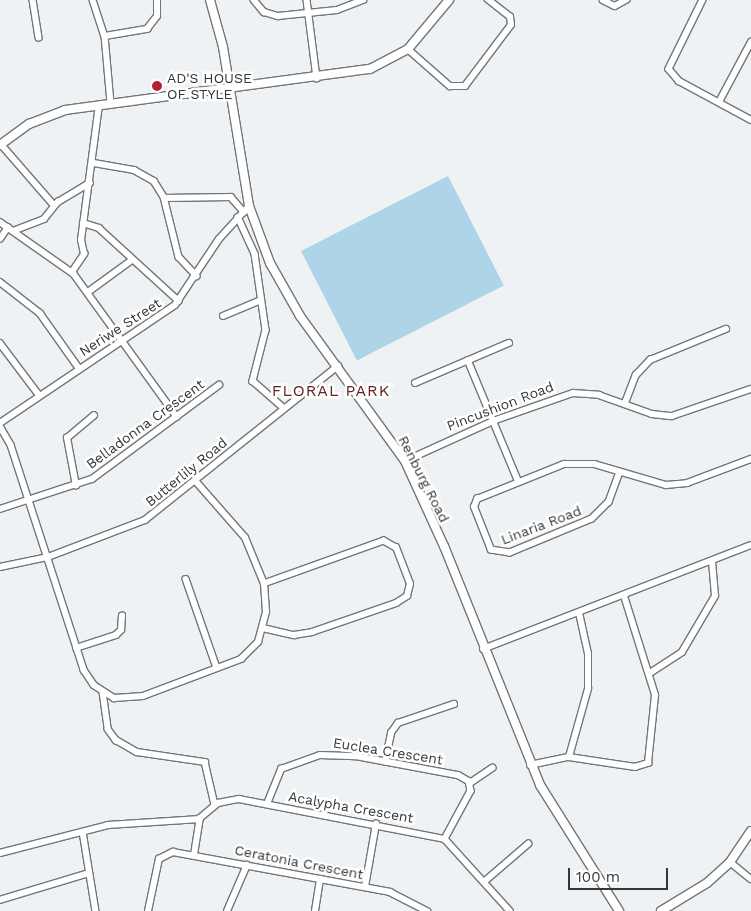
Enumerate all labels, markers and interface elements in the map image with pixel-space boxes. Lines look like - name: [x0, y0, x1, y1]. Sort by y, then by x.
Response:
- place label: AD'S HOUSE OF STYLE: [167, 70, 252, 102]
- marker: AD'S HOUSE OF STYLE: [151, 80, 163, 92]
- street label: Neriwe Street: [76, 294, 164, 360]
- street label: Belladonna Crescent: [83, 376, 207, 472]
- street label: Pincushion Road: [444, 378, 556, 434]
- district label: FLORAL PARK: [270, 381, 392, 401]
- street label: Renburg Road: [395, 433, 453, 525]
- street label: Butterlily Road: [142, 434, 230, 510]
- street label: Linaria Road: [498, 502, 584, 548]
- street label: Euclea Crescent: [332, 734, 444, 768]
- street label: Acalypha Crescent: [287, 788, 415, 826]
- street label: Ceratonia Crescent: [233, 841, 365, 883]
- scale bar: [571, 858, 671, 890]
- text: 100 m: [576, 868, 620, 886]

